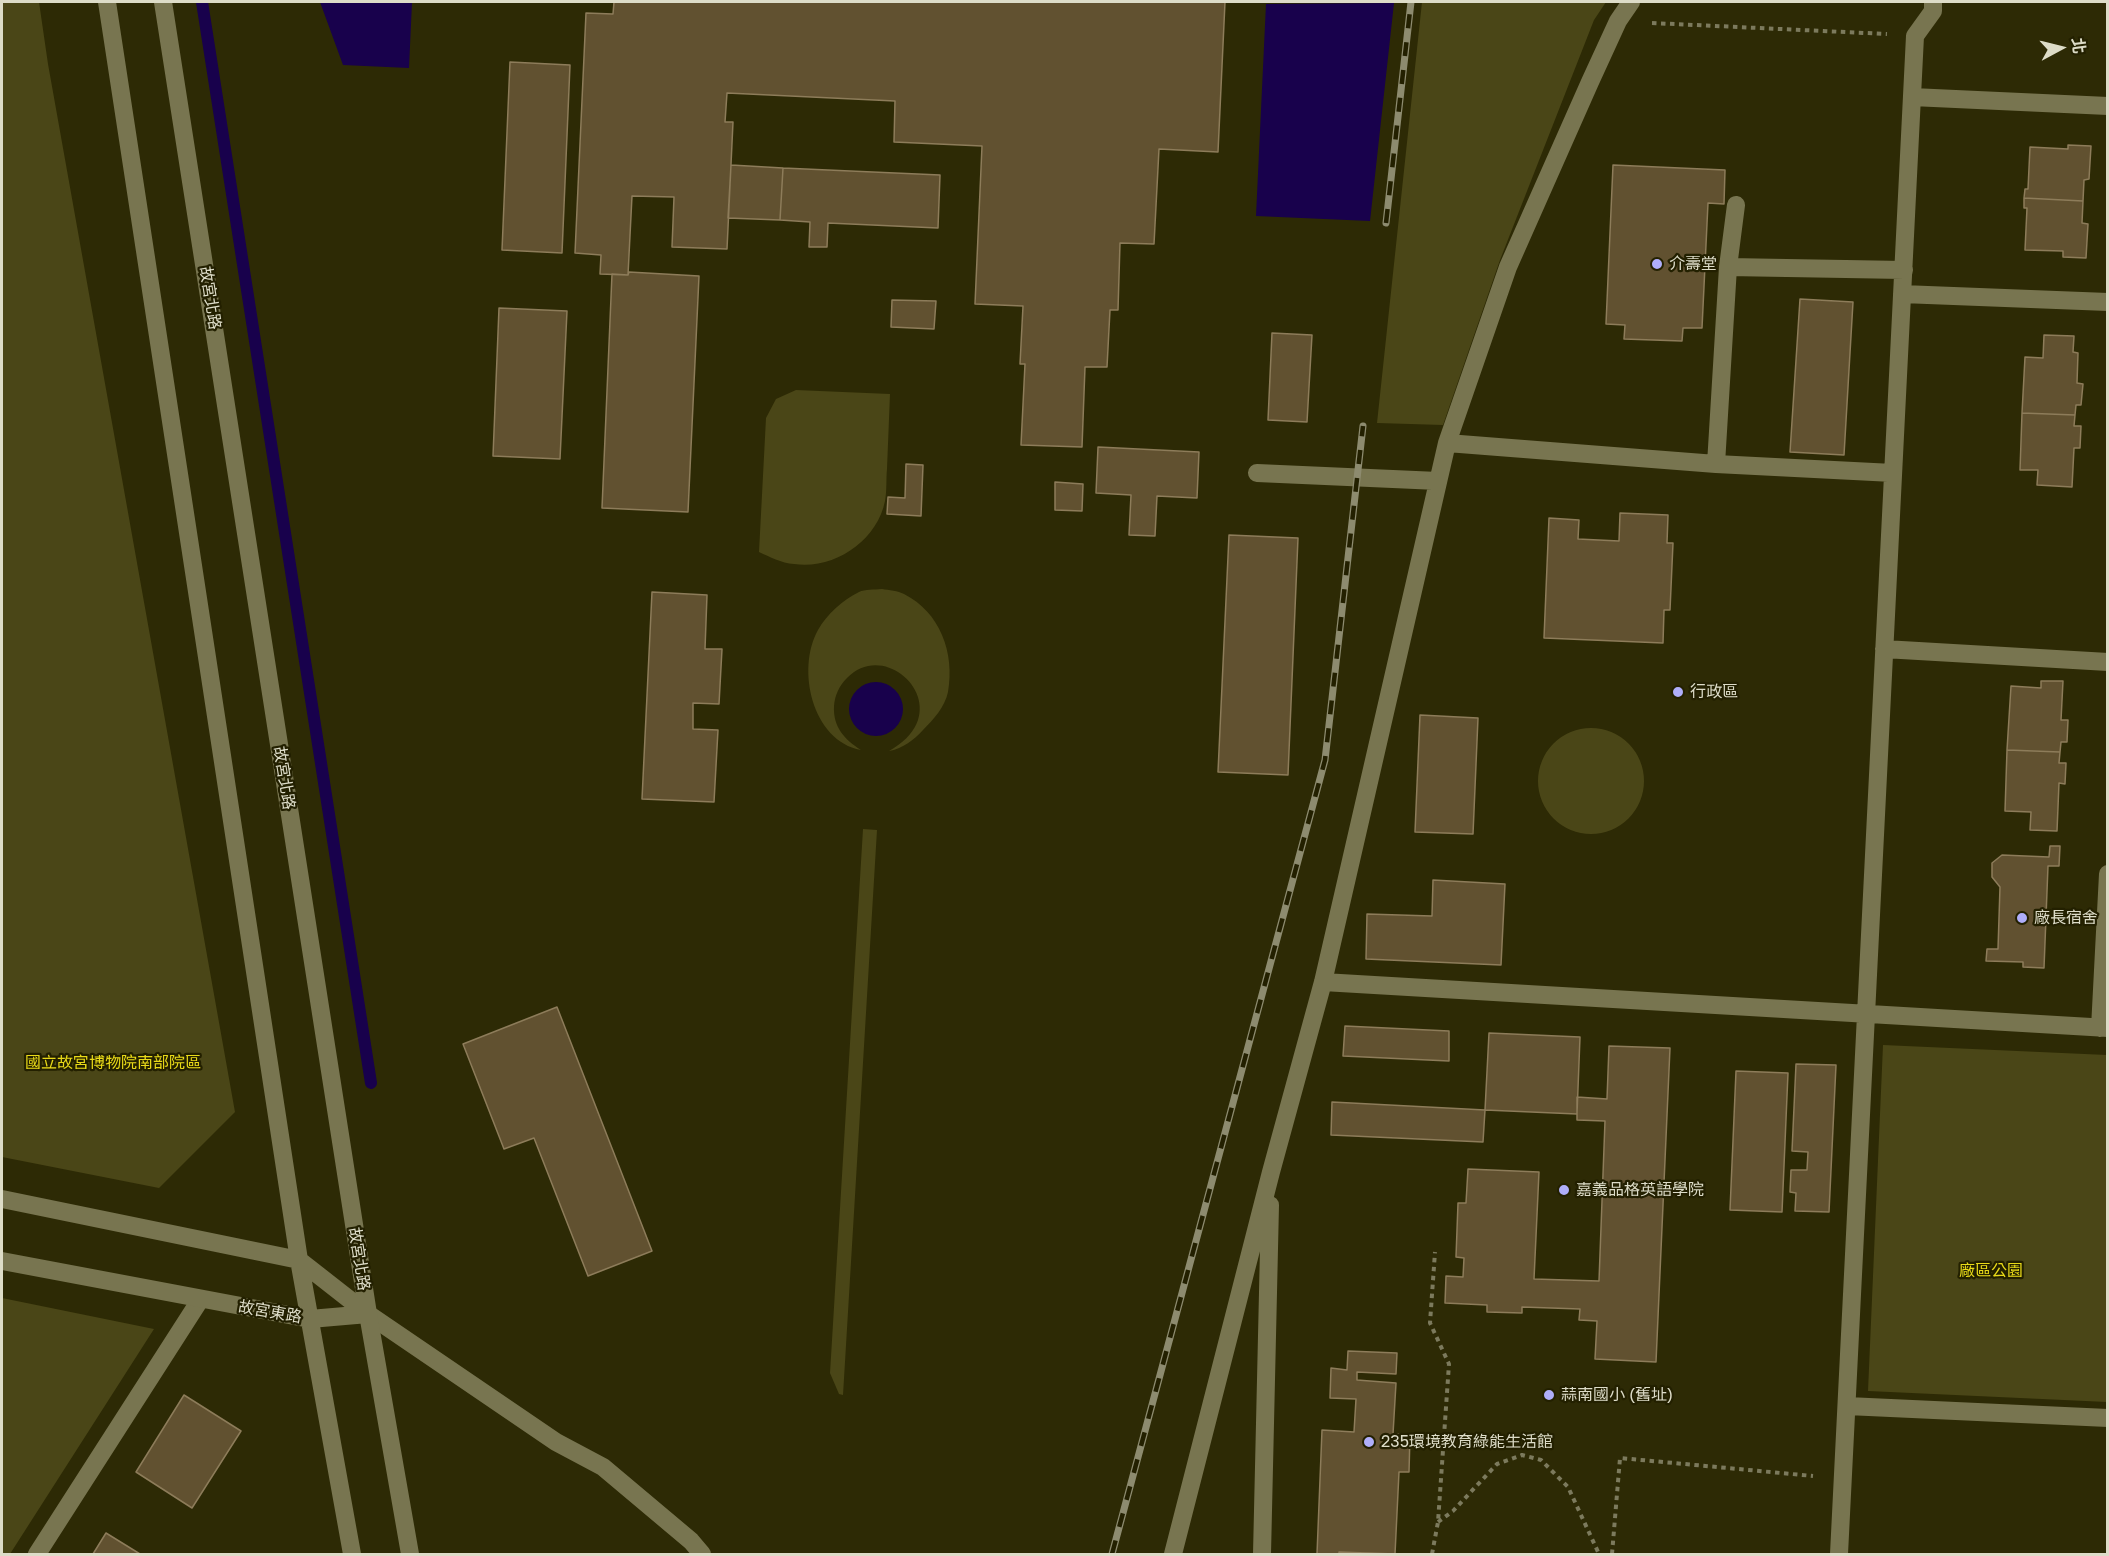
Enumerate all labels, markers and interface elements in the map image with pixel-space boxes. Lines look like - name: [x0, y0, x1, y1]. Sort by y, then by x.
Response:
- north arrow: [2031, 18, 2091, 78]
- text: 北: [2068, 37, 2090, 55]
- place label: 介壽堂: [1669, 254, 1717, 274]
- marker: 介壽堂: [1650, 257, 1664, 271]
- street label: 故宮北路: [196, 265, 224, 331]
- place label: 行政區: [1690, 682, 1738, 702]
- marker: 行政區: [1671, 685, 1685, 699]
- street label: 故宮北路: [270, 745, 298, 811]
- place label: 廠長宿舍: [2034, 908, 2098, 928]
- marker: 廠長宿舍: [2015, 911, 2029, 925]
- park label: 國立故宮博物院南部院區: [25, 1053, 201, 1073]
- place label: 嘉義品格英語學院: [1576, 1180, 1704, 1200]
- marker: 嘉義品格英語學院: [1557, 1183, 1571, 1197]
- street label: 故宮北路: [345, 1226, 373, 1292]
- park label: 廠區公園: [1959, 1261, 2023, 1281]
- street label: 故宮東路: [237, 1297, 303, 1327]
- place label: 蒜南國小 (舊址): [1561, 1385, 1673, 1405]
- marker: 蒜南國小 (舊址): [1542, 1388, 1556, 1402]
- place label: 235環境教育綠能生活館: [1381, 1432, 1553, 1452]
- marker: 235環境教育綠能生活館: [1362, 1435, 1376, 1449]

